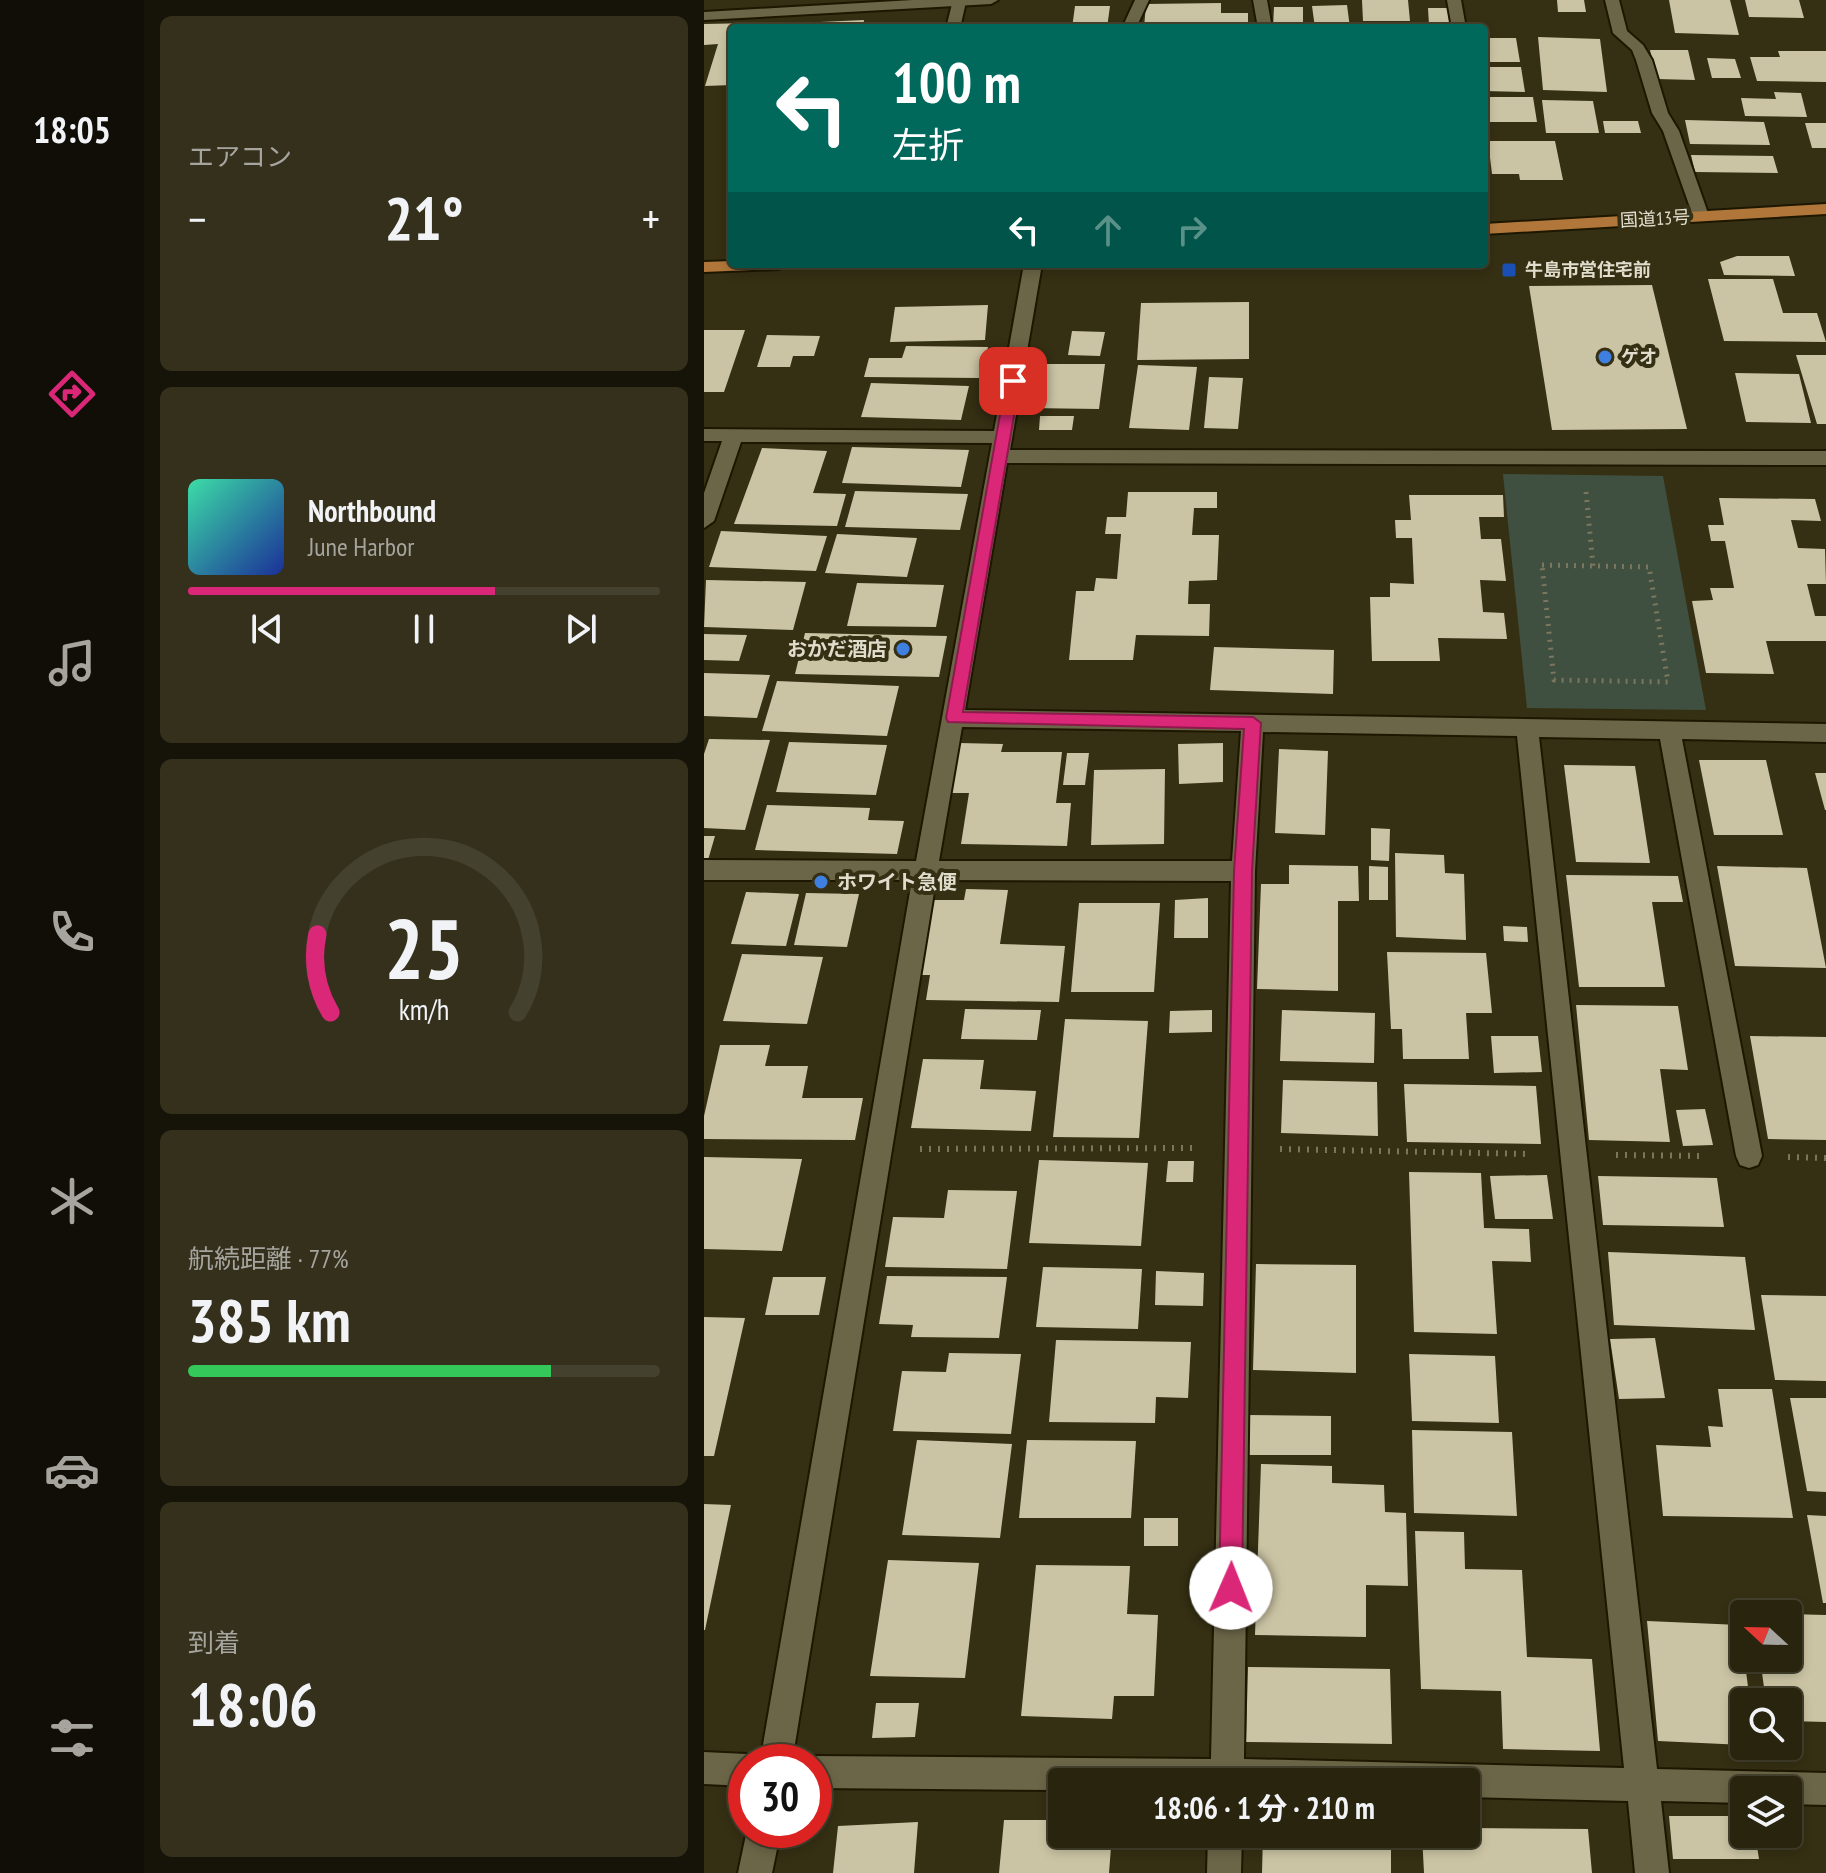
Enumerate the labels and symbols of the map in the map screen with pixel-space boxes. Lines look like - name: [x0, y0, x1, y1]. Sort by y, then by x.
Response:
- street label: 国道13号: [1619, 205, 1691, 232]
- place label: 牛島市営住宅前: [1525, 258, 1651, 281]
- marker: 牛島市営住宅前: [1500, 261, 1518, 279]
- place label: ゲオ: [1621, 345, 1657, 368]
- pin: [979, 347, 1047, 415]
- marker: ゲオ: [1596, 348, 1614, 366]
- place label: おかだ酒店: [787, 636, 887, 662]
- marker: おかだ酒店: [894, 640, 912, 658]
- place label: ホワイト急便: [837, 869, 957, 895]
- marker: ホワイト急便: [812, 873, 830, 891]
- position arrow: [1189, 1546, 1273, 1630]
- north arrow: [1730, 1600, 1802, 1672]
- speed limit sign: 30: [728, 1744, 832, 1848]

